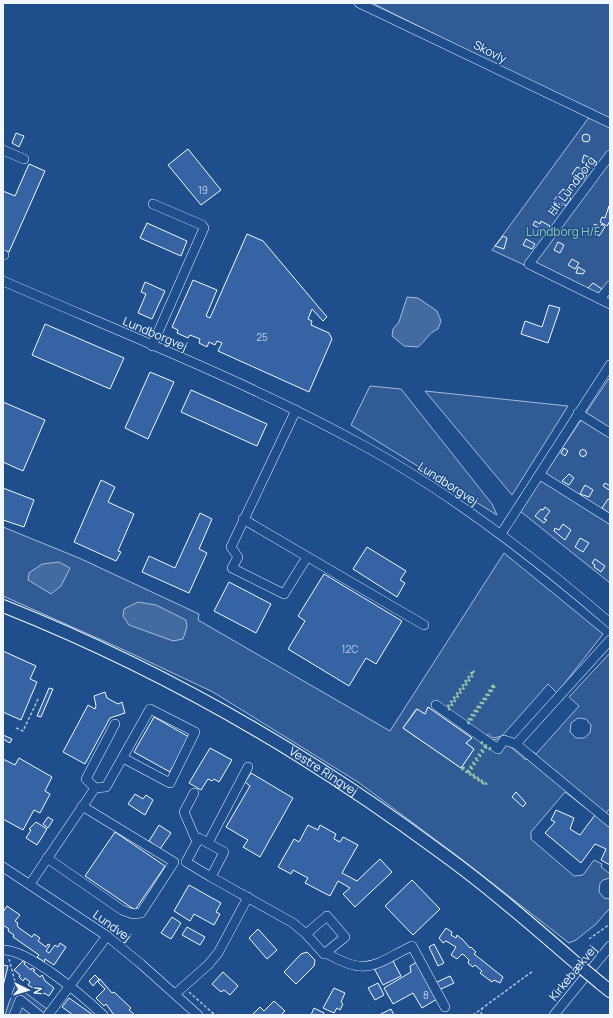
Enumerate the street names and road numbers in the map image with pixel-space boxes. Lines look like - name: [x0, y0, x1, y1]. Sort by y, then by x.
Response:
- street label: Skovly: [471, 36, 510, 67]
- street label: Hf. Lundborg: [544, 153, 599, 219]
- street label: Lundborgvej: [120, 312, 190, 355]
- street label: Lundborgvej: [415, 458, 482, 509]
- street label: Vestre Ringvej: [286, 742, 361, 799]
- street label: Lundvej: [90, 906, 135, 945]
- street label: Kirkebækvej: [545, 941, 600, 1004]

